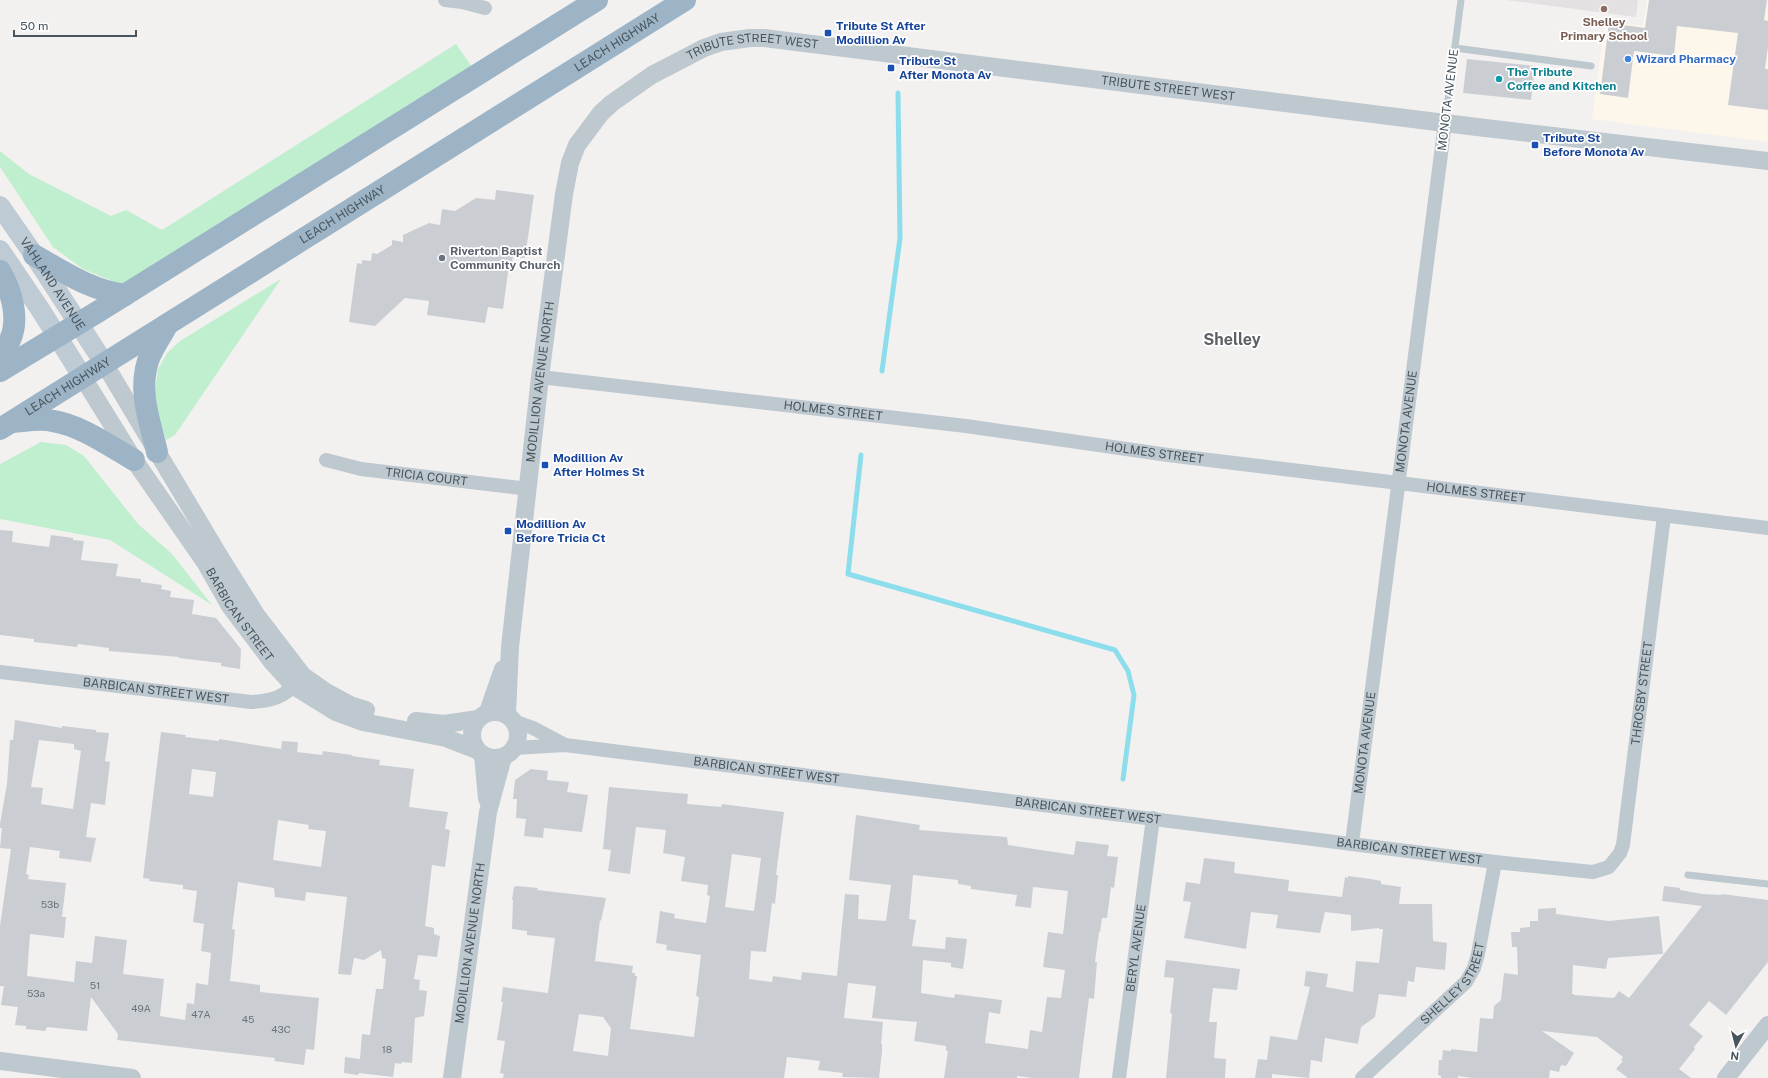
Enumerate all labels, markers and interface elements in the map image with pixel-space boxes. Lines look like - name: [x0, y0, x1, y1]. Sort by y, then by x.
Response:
- marker: Shelley Primary School: [1599, 4, 1609, 14]
- street label: LEACH HIGHWAY: [572, 10, 663, 75]
- scale bar: [14, 12, 136, 38]
- place label: Shelley Primary School: [1560, 15, 1648, 43]
- text: 50 m: [20, 19, 48, 33]
- place label: Tribute St After Modillion Av: [836, 19, 926, 47]
- marker: Tribute St After Modillion Av: [823, 28, 833, 38]
- street label: TRIBUTE STREET WEST: [684, 31, 819, 63]
- street label: MONOTA AVENUE: [1435, 48, 1461, 152]
- place label: Wizard Pharmacy: [1636, 52, 1736, 66]
- place label: Tribute St After Monota Av: [899, 54, 992, 82]
- marker: Wizard Pharmacy: [1623, 54, 1633, 64]
- marker: Tribute St After Monota Av: [886, 63, 896, 73]
- place label: The Tribute Coffee and Kitchen: [1507, 65, 1616, 93]
- street label: TRIBUTE STREET WEST: [1100, 73, 1236, 104]
- marker: The Tribute Coffee and Kitchen: [1494, 74, 1504, 84]
- place label: Tribute St Before Monota Av: [1543, 131, 1645, 159]
- marker: Tribute St Before Monota Av: [1530, 140, 1540, 150]
- street label: LEACH HIGHWAY: [297, 182, 388, 247]
- street label: VAHLAND AVENUE: [17, 235, 88, 333]
- place label: Riverton Baptist Community Church: [450, 244, 560, 272]
- marker: Riverton Baptist Community Church: [437, 253, 447, 263]
- street label: MODILLION AVENUE NORTH: [524, 300, 557, 463]
- district label: Shelley: [1203, 330, 1261, 349]
- street label: LEACH HIGHWAY: [22, 354, 114, 419]
- street label: MONOTA AVENUE: [1393, 370, 1420, 473]
- street label: HOLMES STREET: [783, 398, 883, 423]
- street label: HOLMES STREET: [1104, 439, 1204, 466]
- place label: Modillion Av After Holmes St: [553, 451, 645, 479]
- marker: Modillion Av After Holmes St: [540, 460, 550, 470]
- street label: TRICIA COURT: [385, 465, 468, 489]
- street label: HOLMES STREET: [1426, 479, 1526, 505]
- place label: Modillion Av Before Tricia Ct: [516, 517, 605, 545]
- marker: Modillion Av Before Tricia Ct: [503, 526, 513, 536]
- street label: BARBICAN STREET: [203, 565, 276, 664]
- street label: THROSBY STREET: [1629, 641, 1655, 746]
- street label: BARBICAN STREET WEST: [82, 675, 230, 706]
- street label: MONOTA AVENUE: [1351, 691, 1378, 795]
- street label: BARBICAN STREET WEST: [693, 754, 840, 786]
- street label: BARBICAN STREET WEST: [1014, 795, 1161, 827]
- street label: BARBICAN STREET WEST: [1336, 835, 1483, 867]
- street label: MODILLION AVENUE NORTH: [452, 862, 488, 1024]
- house number: 53b: [41, 898, 59, 910]
- street label: BERYL AVENUE: [1123, 903, 1149, 993]
- street label: SHELLEY STREET: [1418, 941, 1487, 1027]
- house number: 51: [90, 979, 100, 991]
- house number: 53a: [27, 987, 45, 999]
- house number: 49A: [131, 1002, 151, 1014]
- house number: 47A: [191, 1008, 211, 1020]
- house number: 45: [242, 1013, 254, 1025]
- house number: 43C: [271, 1023, 291, 1035]
- north arrow: [1716, 1026, 1756, 1066]
- house number: 18: [382, 1043, 392, 1055]
- text: N: [1730, 1049, 1740, 1062]

